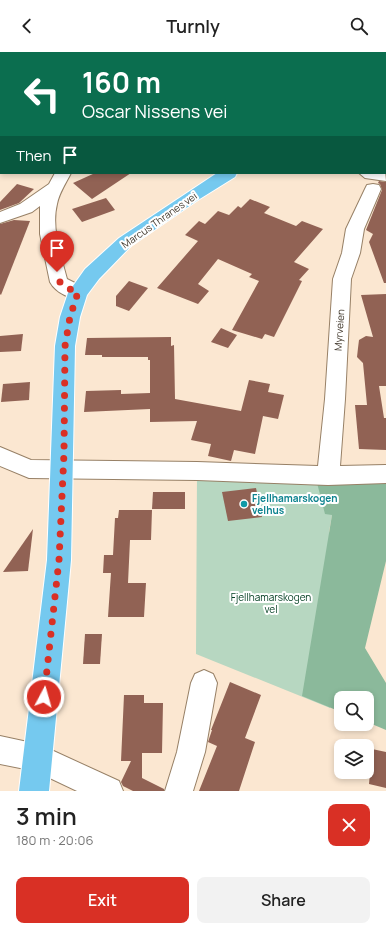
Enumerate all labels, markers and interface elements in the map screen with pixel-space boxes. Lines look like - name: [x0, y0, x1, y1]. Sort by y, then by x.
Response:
- text: Turnly: [166, 14, 220, 38]
- icon: back: [16, 15, 38, 37]
- icon: search: [348, 15, 370, 37]
- text: 160 m: [82, 63, 161, 101]
- icon: left: [16, 68, 68, 120]
- text: Oscar Nissens vei: [82, 99, 227, 123]
- icon: arrive: [59, 144, 81, 166]
- text: Then: [16, 145, 51, 166]
- street label: Marcus Thranes vei: [118, 189, 200, 251]
- pin: [40, 231, 74, 272]
- icon: arrive: [46, 237, 68, 259]
- street label: Myrveien: [331, 309, 347, 351]
- place label: Fjellhamarskogen velhus: [252, 491, 337, 517]
- marker: Fjellhamarskogen velhus: [239, 499, 249, 509]
- park label: Fjellhamarskogen vel: [231, 590, 311, 616]
- position arrow: [23, 676, 65, 718]
- map controls: [334, 691, 374, 779]
- button: search: [334, 691, 374, 731]
- button: layers: [334, 739, 374, 779]
- text: 3 min: [16, 799, 77, 832]
- button: close: [328, 804, 370, 846]
- text: 180 m · 20:06: [16, 831, 94, 849]
- button: Exit: [16, 877, 189, 923]
- button: Share: [197, 877, 370, 923]

